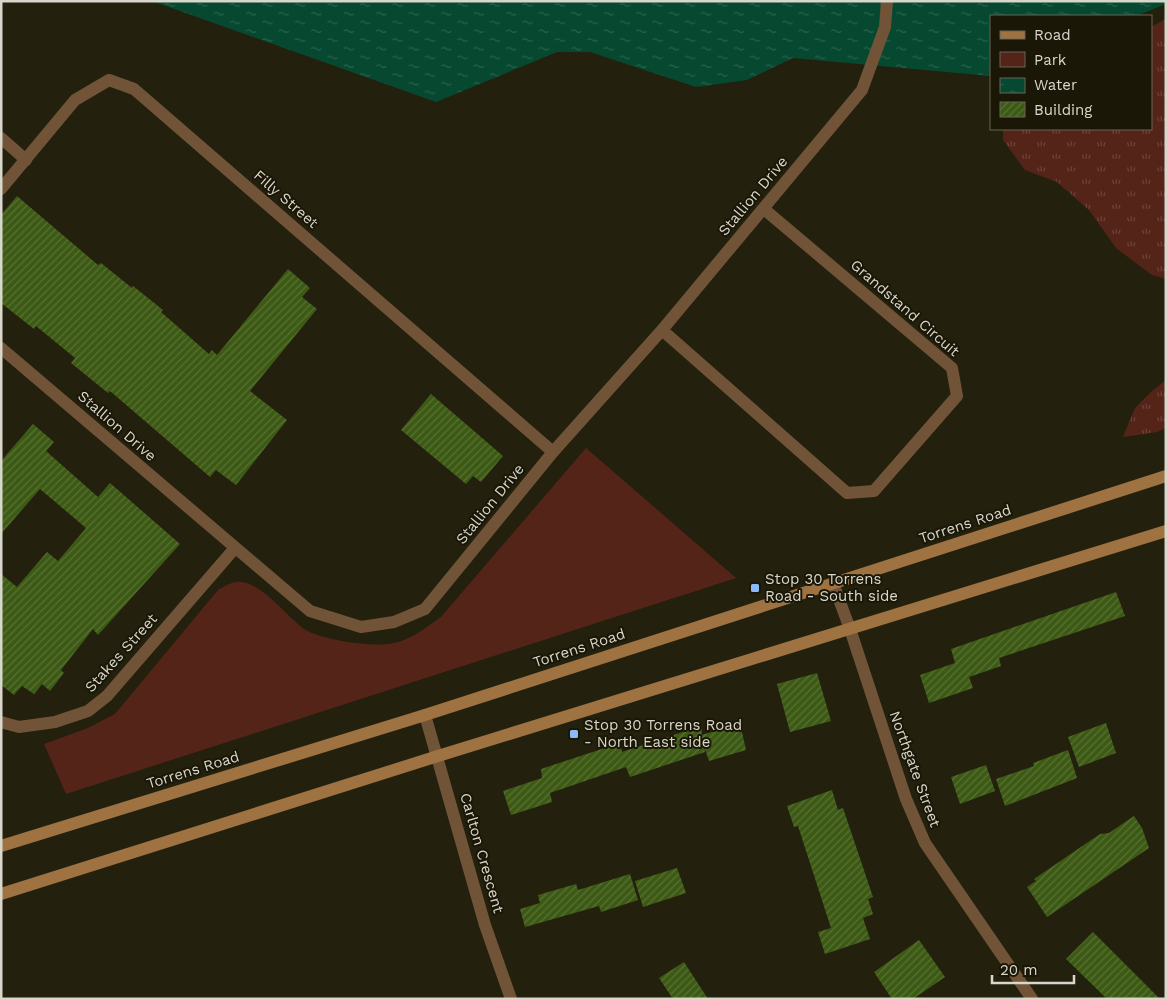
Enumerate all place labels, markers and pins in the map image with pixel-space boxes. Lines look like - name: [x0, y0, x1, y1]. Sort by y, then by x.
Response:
- place label: Stop 30 Torrens Road - South side: [765, 570, 898, 605]
- marker: Stop 30 Torrens Road - South side: [749, 582, 761, 594]
- place label: Stop 30 Torrens Road - North East side: [584, 716, 742, 751]
- marker: Stop 30 Torrens Road - North East side: [568, 728, 580, 740]

